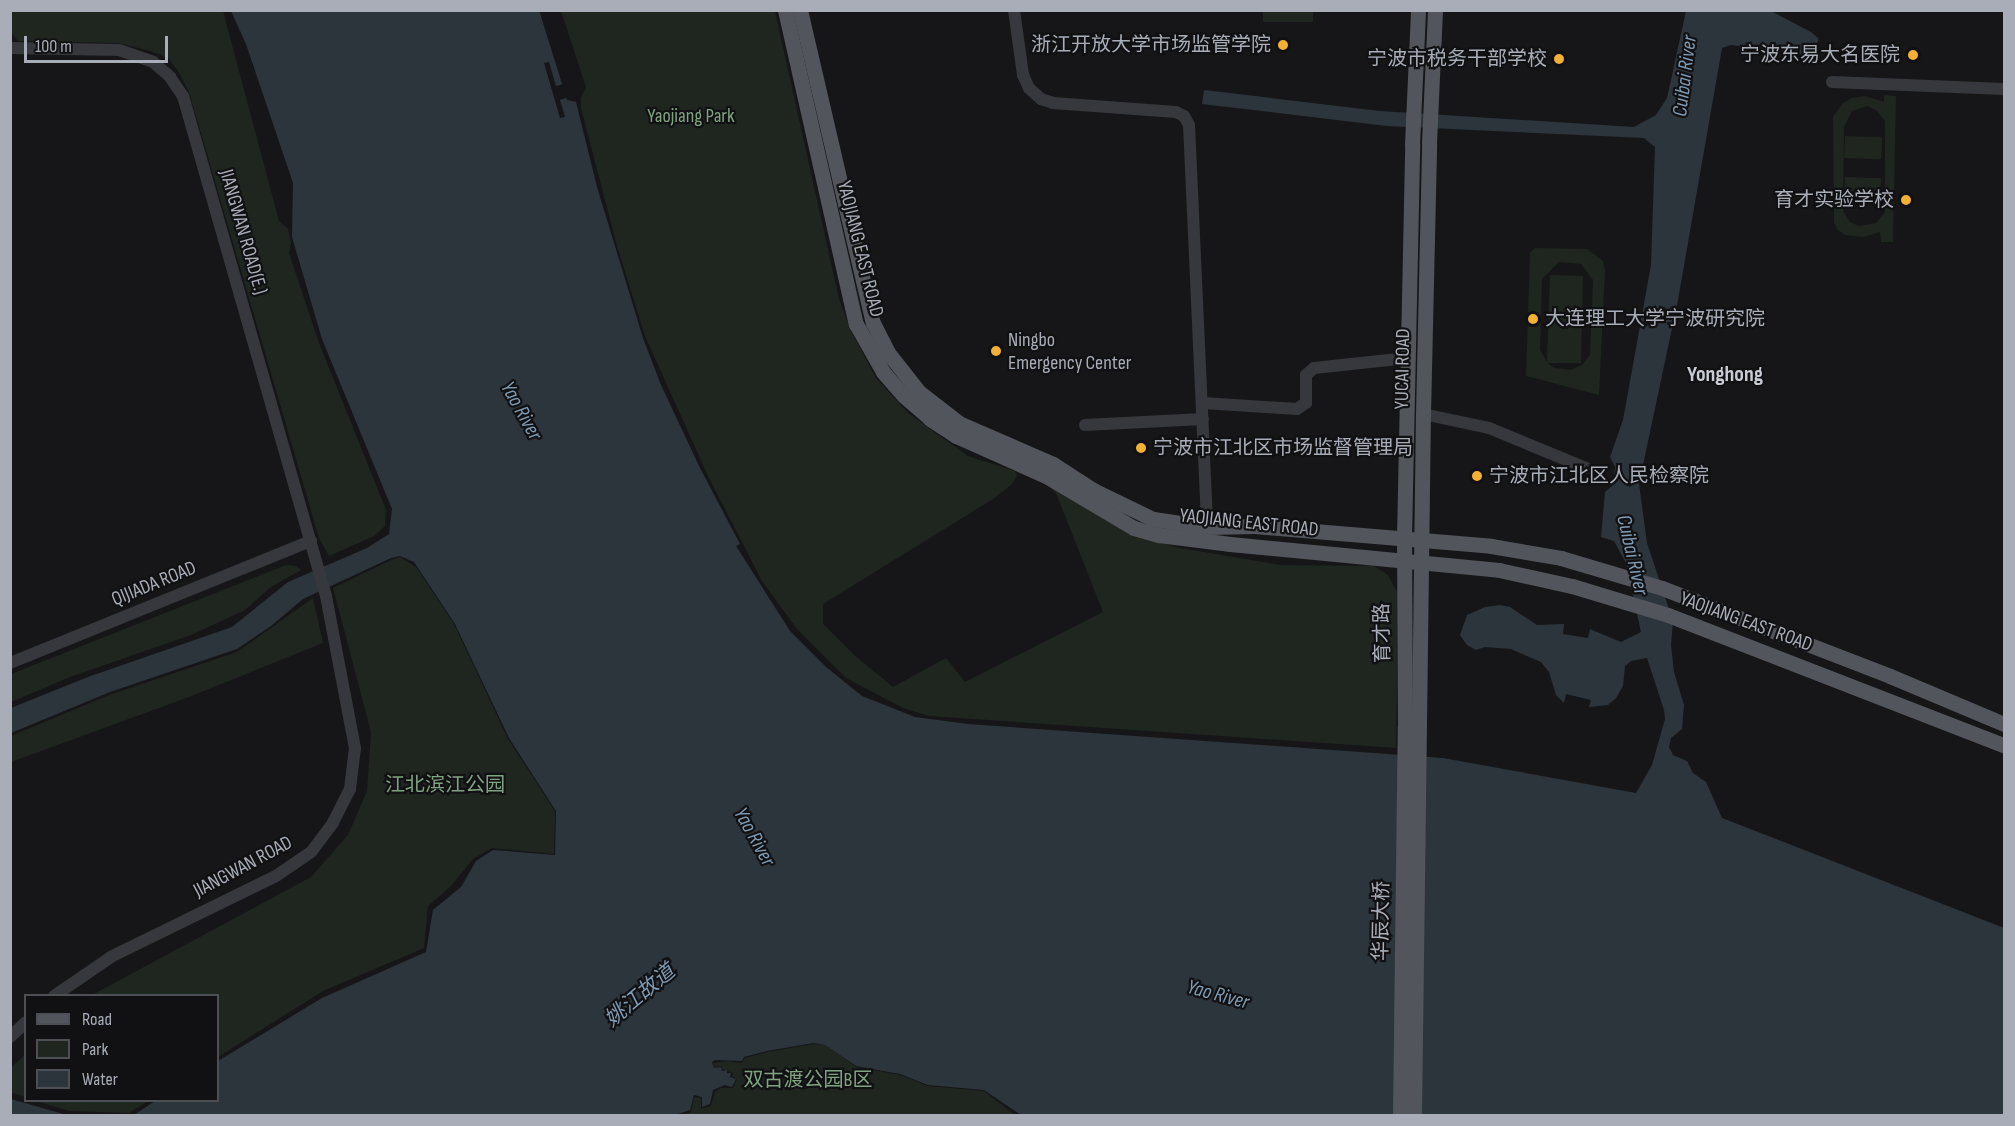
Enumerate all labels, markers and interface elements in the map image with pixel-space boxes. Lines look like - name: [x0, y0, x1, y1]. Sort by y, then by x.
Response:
- scale bar: [27, 24, 171, 62]
- place label: 浙江开放大学市场监管学院: [1031, 33, 1271, 57]
- water label: Cuibai River: [1668, 34, 1702, 118]
- text: 100 m: [35, 36, 72, 57]
- marker: 浙江开放大学市场监管学院: [1276, 38, 1290, 52]
- place label: 宁波东易大名医院: [1740, 43, 1900, 67]
- marker: 宁波东易大名医院: [1904, 46, 1922, 64]
- place label: 宁波市税务干部学校: [1367, 47, 1547, 71]
- marker: 宁波市税务干部学校: [1552, 52, 1566, 66]
- park label: Yaojiang Park: [647, 104, 735, 128]
- street label: JIANGWAN ROAD(E.): [214, 167, 272, 297]
- street label: YAOJIANG EAST ROAD: [831, 178, 889, 320]
- place label: 育才实验学校: [1774, 188, 1894, 212]
- marker: 育才实验学校: [1899, 193, 1913, 207]
- place label: 大连理工大学宁波研究院: [1545, 307, 1765, 331]
- marker: 大连理工大学宁波研究院: [1526, 312, 1540, 326]
- place label: Ningbo Emergency Center: [1008, 328, 1132, 375]
- street label: YUCAI ROAD: [1390, 328, 1416, 410]
- marker: Ningbo Emergency Center: [989, 344, 1003, 358]
- district label: Yonghong: [1687, 362, 1763, 388]
- water label: Yao River: [495, 377, 547, 445]
- place label: 宁波市江北区市场监督管理局: [1153, 436, 1413, 460]
- marker: 宁波市江北区市场监督管理局: [1134, 441, 1148, 455]
- place label: 宁波市江北区人民检察院: [1489, 464, 1709, 488]
- marker: 宁波市江北区人民检察院: [1470, 469, 1484, 483]
- street label: YAOJIANG EAST ROAD: [1178, 504, 1320, 542]
- water label: Cuibai River: [1611, 512, 1653, 598]
- street label: QIJIADA ROAD: [108, 556, 200, 612]
- street label: YAOJIANG EAST ROAD: [1676, 587, 1816, 657]
- street label: 育才路: [1370, 603, 1396, 663]
- park label: 江北滨江公园: [385, 773, 505, 797]
- water label: Yao River: [728, 803, 780, 871]
- street label: JIANGWAN ROAD: [189, 831, 297, 903]
- street label: 华辰大桥: [1369, 881, 1395, 961]
- water label: 姚江故道: [600, 959, 680, 1033]
- water label: Yao River: [1184, 975, 1252, 1015]
- legend: [24, 994, 219, 1102]
- text: Road: [82, 1009, 112, 1030]
- text: Park: [82, 1039, 108, 1060]
- park label: 双古渡公园B区: [744, 1068, 872, 1092]
- text: Water: [82, 1069, 118, 1090]

